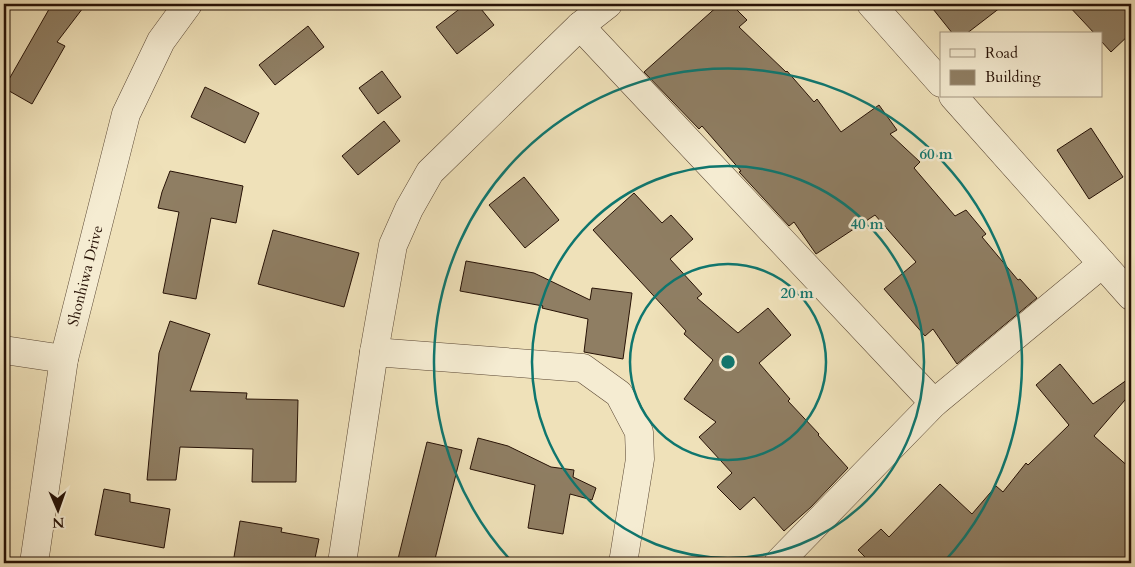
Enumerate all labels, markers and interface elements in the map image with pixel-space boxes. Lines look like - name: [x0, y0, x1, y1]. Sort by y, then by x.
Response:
- legend: [940, 32, 1102, 98]
- text: Road: [985, 43, 1018, 63]
- text: Building: [985, 67, 1041, 87]
- text: 60 m: [919, 144, 953, 164]
- text: 40 m: [850, 214, 884, 234]
- street label: Shonhiwa Drive: [63, 223, 108, 329]
- text: 20 m: [780, 283, 814, 303]
- centre of rings: [719, 353, 737, 371]
- north arrow: [32, 484, 82, 534]
- text: N: [52, 513, 65, 532]

